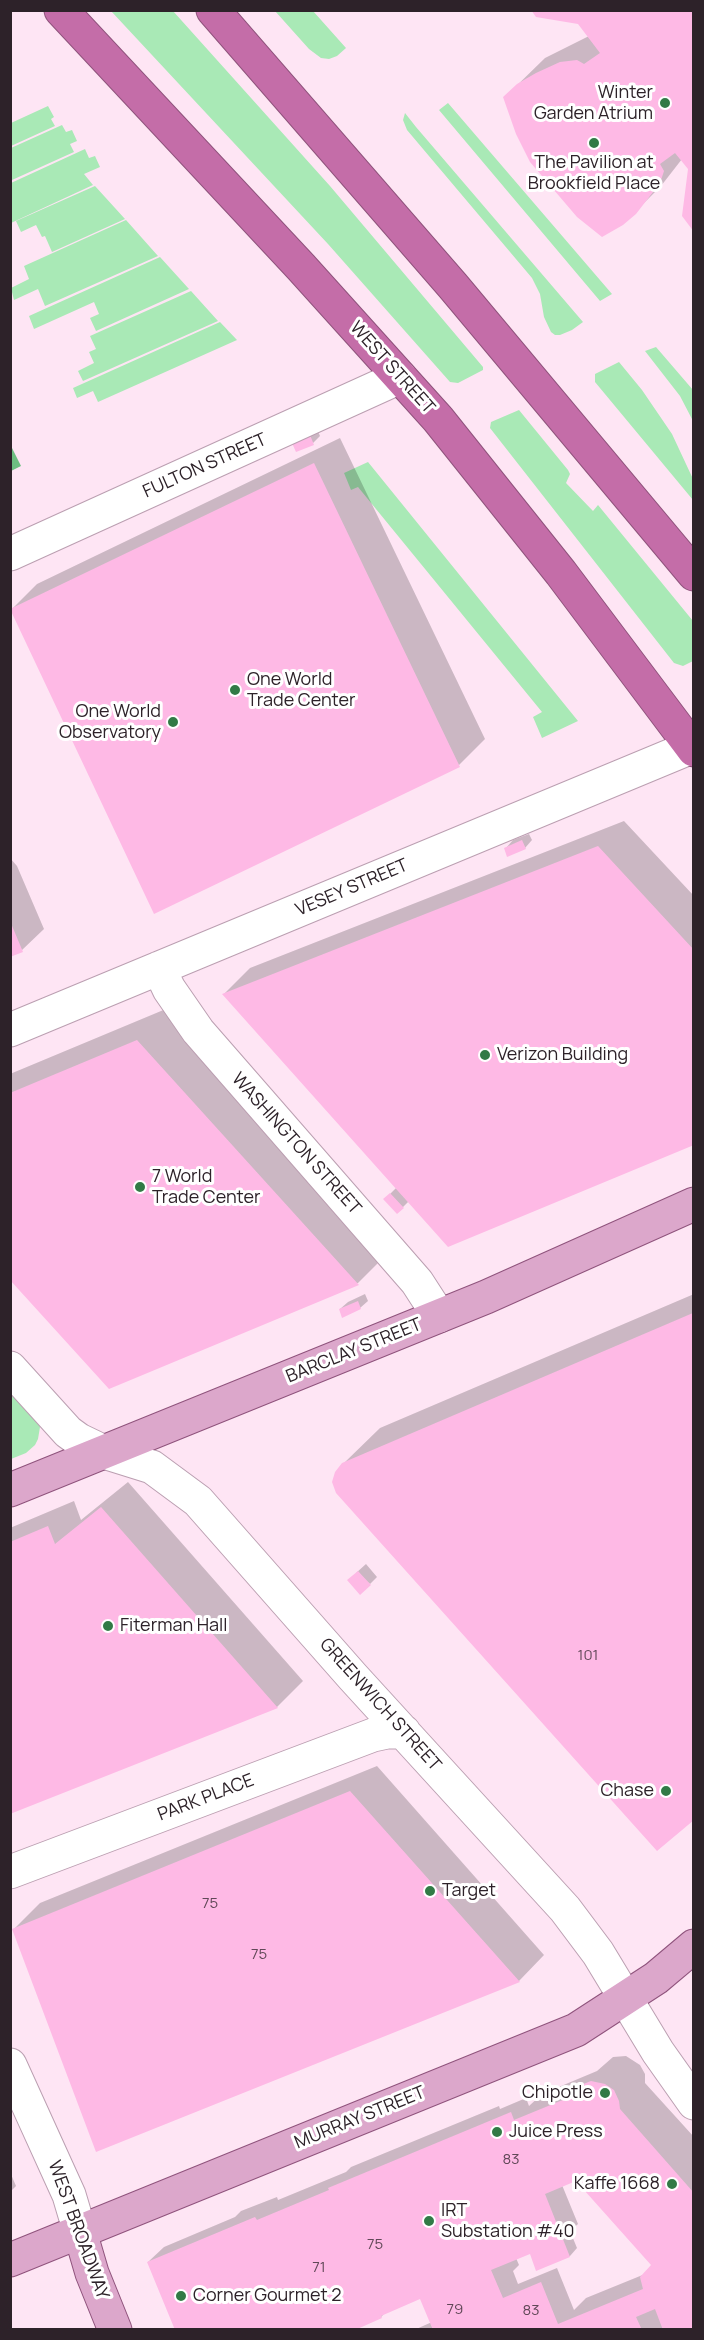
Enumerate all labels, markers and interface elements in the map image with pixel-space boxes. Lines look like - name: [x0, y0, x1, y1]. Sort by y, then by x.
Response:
- place label: Winter Garden Atrium: [534, 82, 653, 124]
- marker: Winter Garden Atrium: [658, 96, 672, 110]
- marker: The Pavilion at Brookfield Place: [587, 136, 601, 150]
- place label: The Pavilion at Brookfield Place: [528, 152, 660, 195]
- street label: WEST STREET: [345, 317, 439, 419]
- street label: FULTON STREET: [140, 429, 270, 503]
- place label: One World Trade Center: [247, 669, 355, 712]
- marker: One World Trade Center: [228, 683, 242, 697]
- place label: One World Observatory: [59, 701, 161, 744]
- marker: One World Observatory: [166, 715, 180, 729]
- street label: VESEY STREET: [293, 855, 411, 921]
- place label: Verizon Building: [497, 1044, 628, 1066]
- marker: Verizon Building: [478, 1048, 492, 1062]
- street label: WASHINGTON STREET: [227, 1069, 365, 1219]
- place label: 7 World Trade Center: [152, 1166, 260, 1208]
- marker: 7 World Trade Center: [133, 1180, 147, 1194]
- street label: BARCLAY STREET: [283, 1314, 425, 1388]
- place label: Fiterman Hall: [120, 1615, 227, 1637]
- marker: Fiterman Hall: [101, 1619, 115, 1633]
- street label: GREENWICH STREET: [315, 1634, 445, 1776]
- house number: 101: [578, 1647, 598, 1665]
- street label: PARK PLACE: [155, 1770, 257, 1826]
- place label: Chase: [600, 1780, 654, 1802]
- marker: Chase: [659, 1784, 673, 1798]
- place label: Target: [442, 1880, 496, 1902]
- marker: Target: [423, 1884, 437, 1898]
- house number: 75: [202, 1895, 218, 1913]
- house number: 75: [251, 1946, 267, 1964]
- street label: MURRAY STREET: [292, 2082, 428, 2154]
- place label: Chipotle: [522, 2082, 593, 2104]
- marker: Chipotle: [598, 2086, 612, 2100]
- place label: Juice Press: [509, 2121, 603, 2143]
- marker: Juice Press: [490, 2125, 504, 2139]
- house number: 83: [502, 2151, 520, 2169]
- street label: WEST BROADWAY: [43, 2158, 113, 2302]
- place label: Kaffe 1668: [574, 2173, 660, 2195]
- marker: Kaffe 1668: [665, 2177, 679, 2191]
- place label: IRT Substation #40: [441, 2200, 575, 2242]
- marker: IRT Substation #40: [422, 2214, 436, 2228]
- house number: 75: [367, 2236, 383, 2254]
- house number: 71: [312, 2259, 326, 2277]
- place label: Corner Gourmet 2: [193, 2285, 342, 2307]
- marker: Corner Gourmet 2: [174, 2289, 188, 2303]
- house number: 79: [447, 2301, 463, 2319]
- house number: 83: [522, 2302, 540, 2320]

